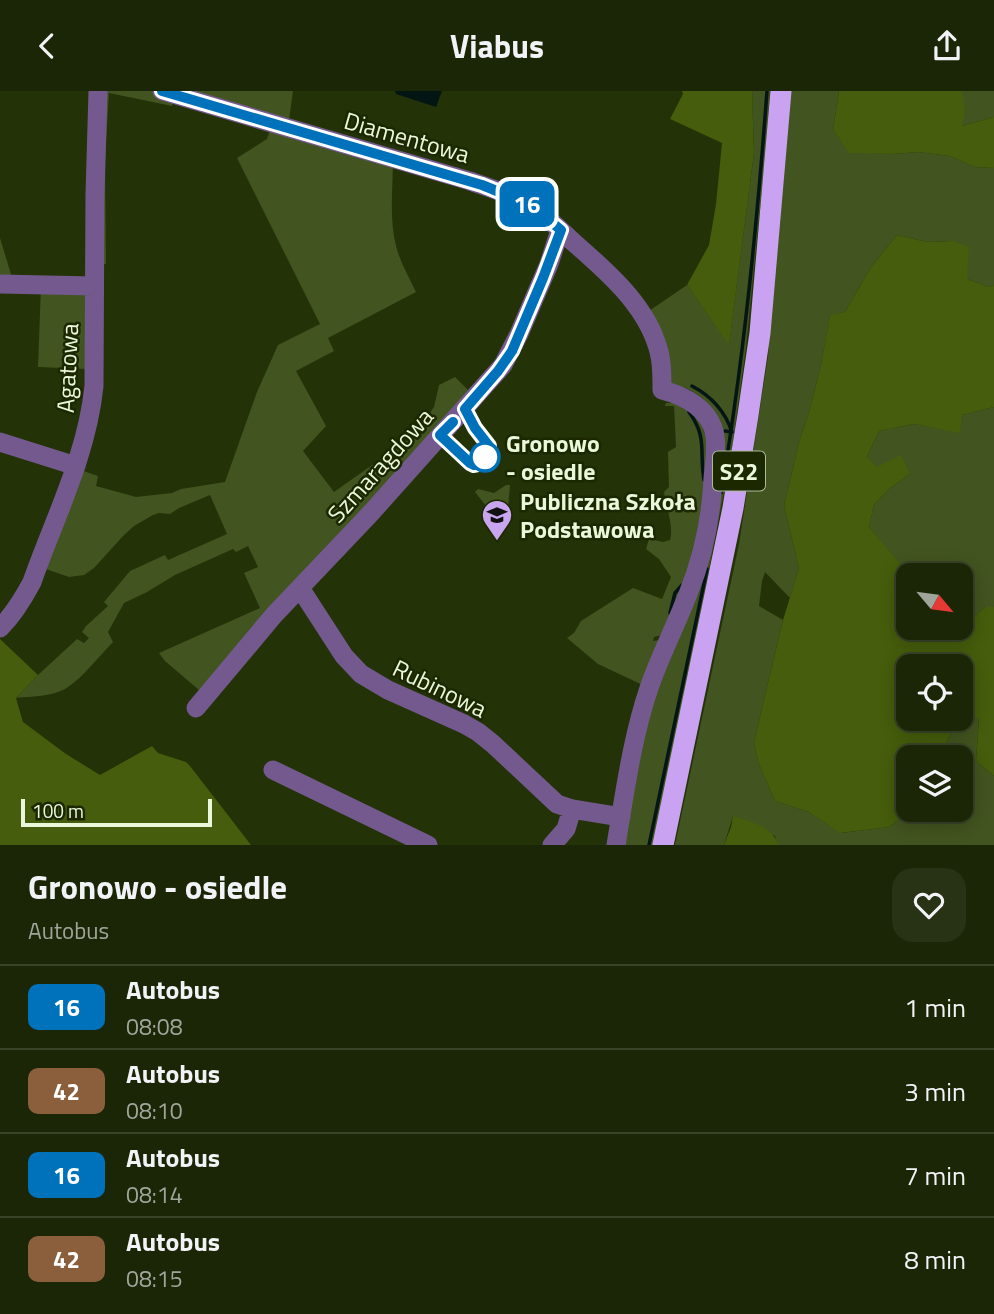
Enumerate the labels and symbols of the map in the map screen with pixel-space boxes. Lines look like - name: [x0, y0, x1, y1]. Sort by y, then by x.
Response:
- street label: Diamentowa: [340, 102, 474, 172]
- line badge: 16: [496, 181, 558, 227]
- street label: Agatowa: [47, 322, 87, 414]
- street label: Szmaragdowa: [318, 399, 442, 531]
- place label: Gronowo - osiedle: [506, 425, 600, 489]
- marker: Gronowo - osiedle: [470, 442, 500, 472]
- road number: S22: [713, 451, 765, 491]
- place label: Publiczna Szkoła Podstawowa: [520, 483, 696, 547]
- school or university icon: Publiczna Szkoła Podstawowa: [480, 498, 514, 542]
- north arrow: [896, 563, 973, 641]
- street label: Rubinowa: [387, 650, 493, 726]
- scale bar: [21, 796, 212, 828]

